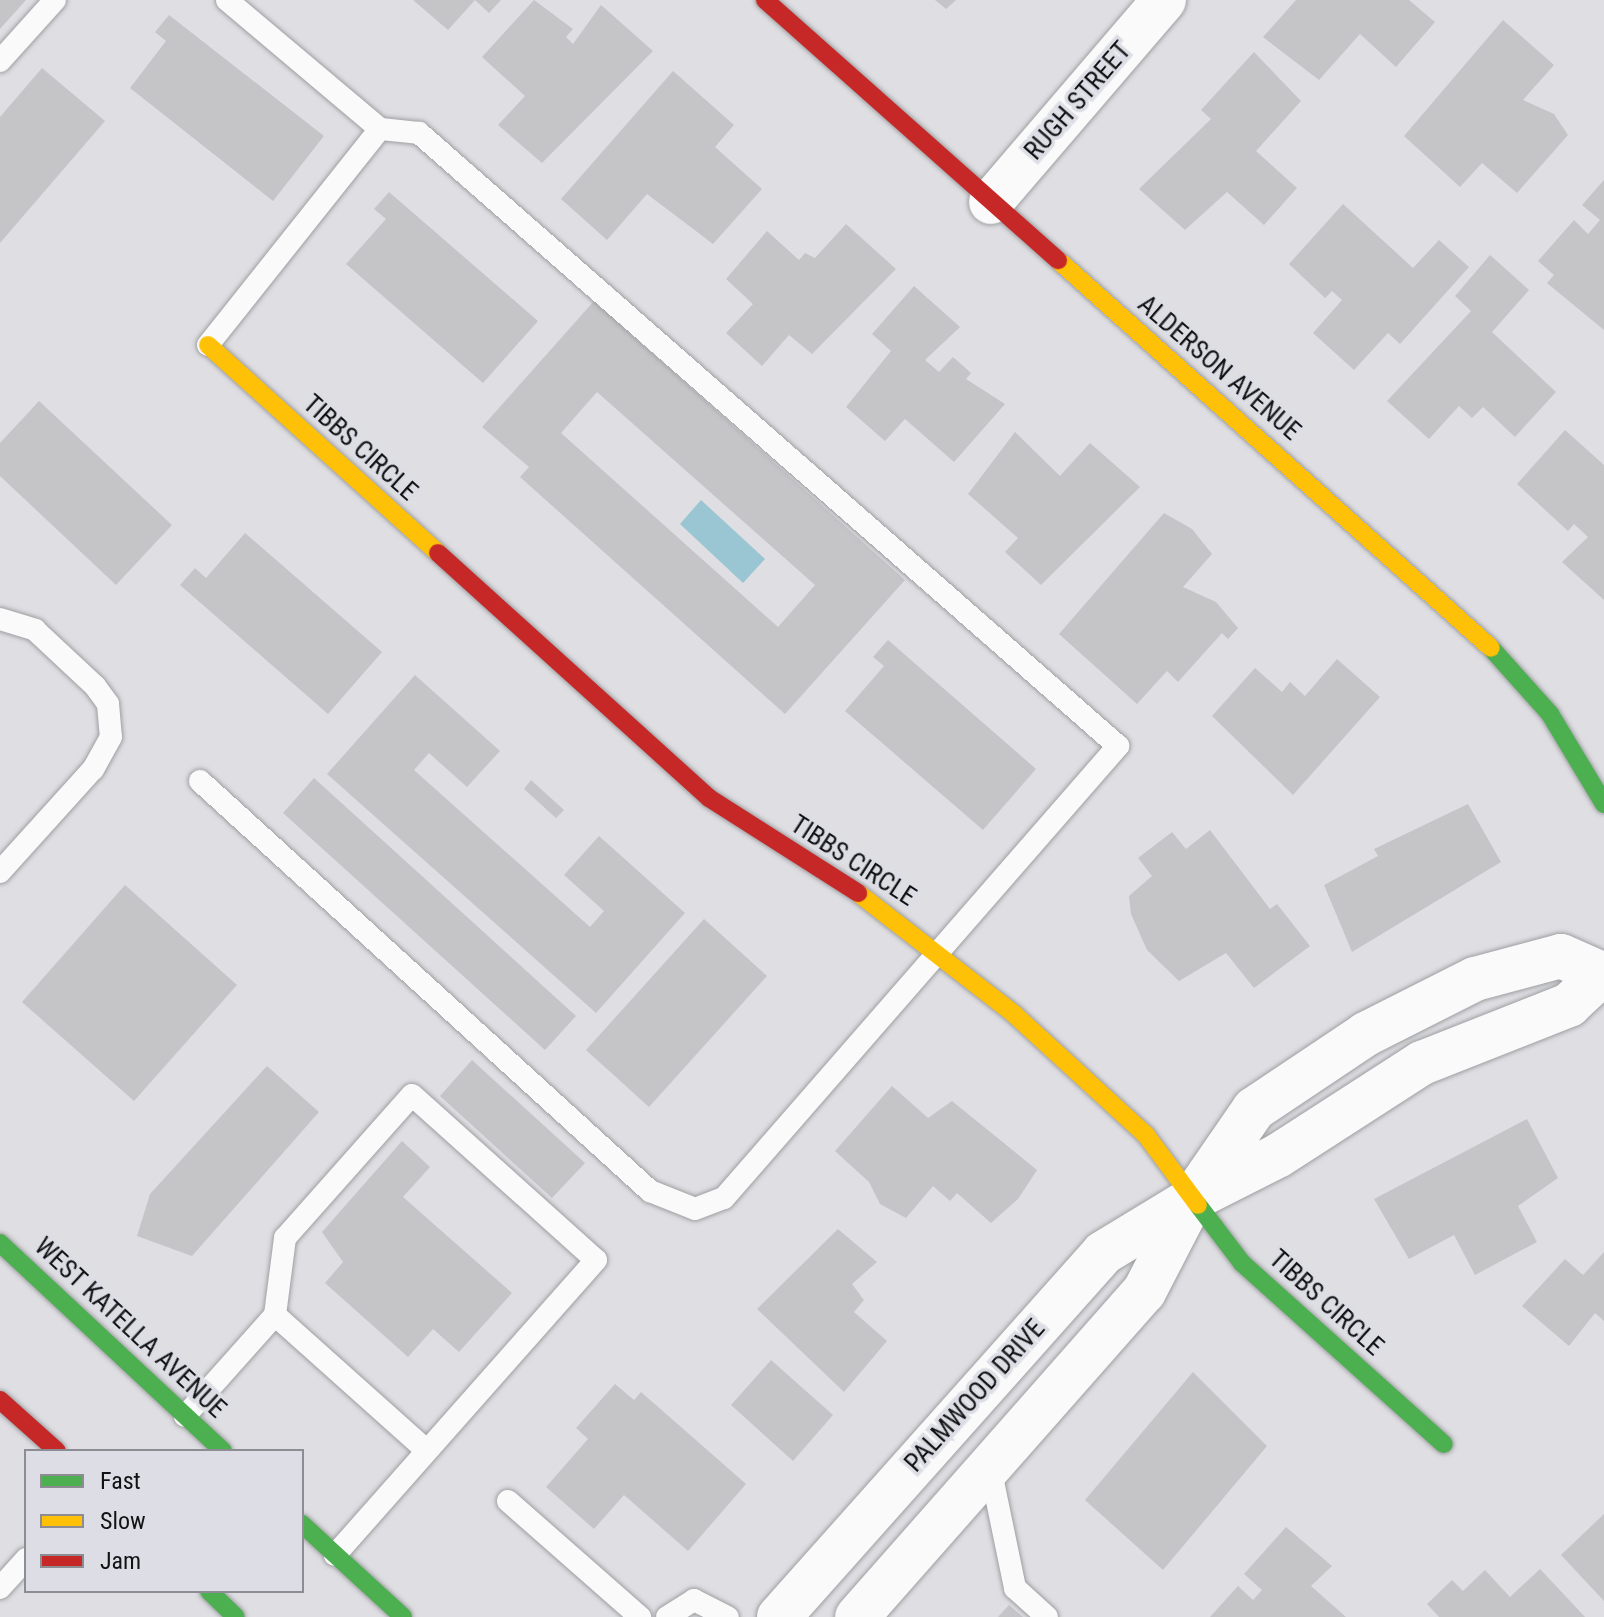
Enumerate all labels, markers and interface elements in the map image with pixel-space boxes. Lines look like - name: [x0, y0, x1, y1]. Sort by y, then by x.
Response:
- street label: RUGH STREET: [1018, 36, 1138, 166]
- street label: ALDERSON AVENUE: [1131, 289, 1307, 447]
- street label: TIBBS CIRCLE: [296, 389, 424, 507]
- street label: TIBBS CIRCLE: [785, 809, 921, 913]
- street label: WEST KATELLA AVENUE: [28, 1231, 232, 1425]
- street label: TIBBS CIRCLE: [1262, 1244, 1390, 1362]
- street label: PALMWOOD DRIVE: [898, 1313, 1052, 1479]
- legend: [24, 1449, 304, 1593]
- text: Fast: [100, 1467, 141, 1495]
- text: Slow: [100, 1507, 146, 1535]
- text: Jam: [100, 1547, 141, 1575]

